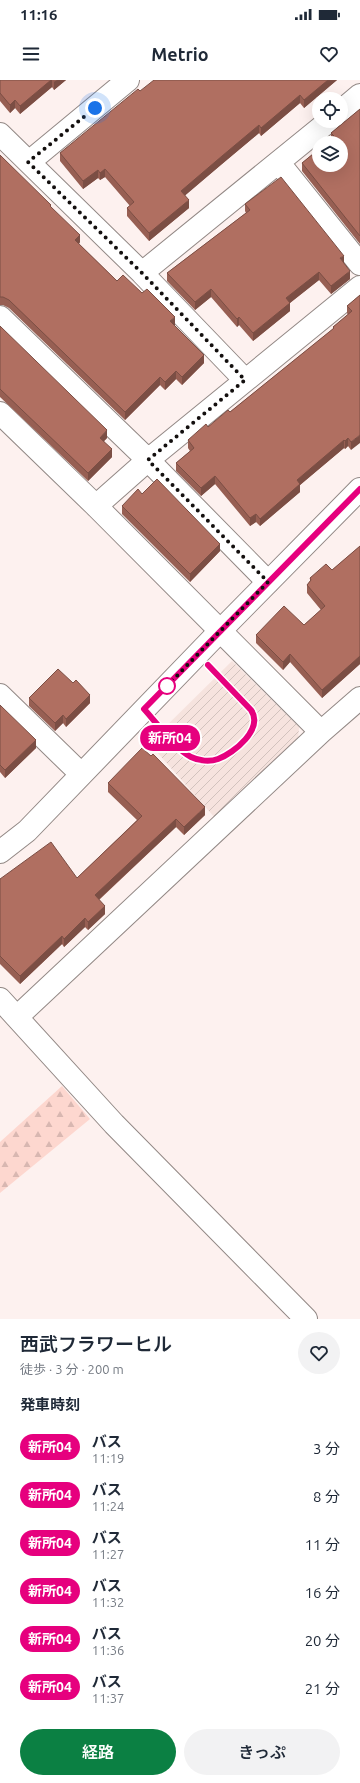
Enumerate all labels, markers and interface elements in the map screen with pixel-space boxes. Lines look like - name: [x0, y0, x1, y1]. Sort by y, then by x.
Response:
- text: 11:16: [20, 6, 58, 23]
- icon: menu: [20, 43, 42, 65]
- icon: heart: [318, 43, 340, 65]
- text: Metrio: [151, 44, 209, 64]
- map controls: [312, 92, 348, 172]
- button: locate: [312, 92, 348, 128]
- your location: [85, 98, 105, 118]
- button: layers: [312, 136, 348, 172]
- unlabelled marker: [158, 677, 176, 695]
- line badge: 新所04: [142, 725, 198, 751]
- text: 新所04: [148, 730, 192, 746]
- button: heart: [298, 1332, 340, 1374]
- text: 西武フラワーヒル: [20, 1333, 172, 1355]
- text: 徒歩 · 3 分 · 200 m: [20, 1362, 124, 1376]
- text: 発車時刻: [20, 1396, 80, 1413]
- text: バス: [92, 1433, 122, 1450]
- text: 新所04: [28, 1439, 72, 1455]
- text: 3 分: [313, 1440, 340, 1457]
- text: 11:19: [92, 1451, 124, 1465]
- text: バス: [92, 1481, 122, 1498]
- text: 新所04: [28, 1487, 72, 1503]
- text: 8 分: [313, 1488, 340, 1505]
- text: 11:24: [92, 1499, 124, 1513]
- text: バス: [92, 1529, 122, 1546]
- text: 新所04: [28, 1535, 72, 1551]
- text: 11 分: [305, 1536, 340, 1553]
- text: 11:27: [92, 1547, 124, 1561]
- text: バス: [92, 1577, 122, 1594]
- text: 新所04: [28, 1583, 72, 1599]
- text: 16 分: [305, 1584, 340, 1601]
- text: 11:32: [92, 1595, 124, 1609]
- text: バス: [92, 1625, 122, 1642]
- text: 新所04: [28, 1631, 72, 1647]
- text: 20 分: [305, 1632, 340, 1649]
- text: 11:36: [92, 1643, 124, 1657]
- text: バス: [92, 1673, 122, 1690]
- text: 新所04: [28, 1679, 72, 1695]
- text: 21 分: [305, 1680, 340, 1697]
- text: 11:37: [92, 1691, 124, 1705]
- button: 経路: [20, 1729, 176, 1775]
- button: きっぷ: [184, 1729, 340, 1775]

